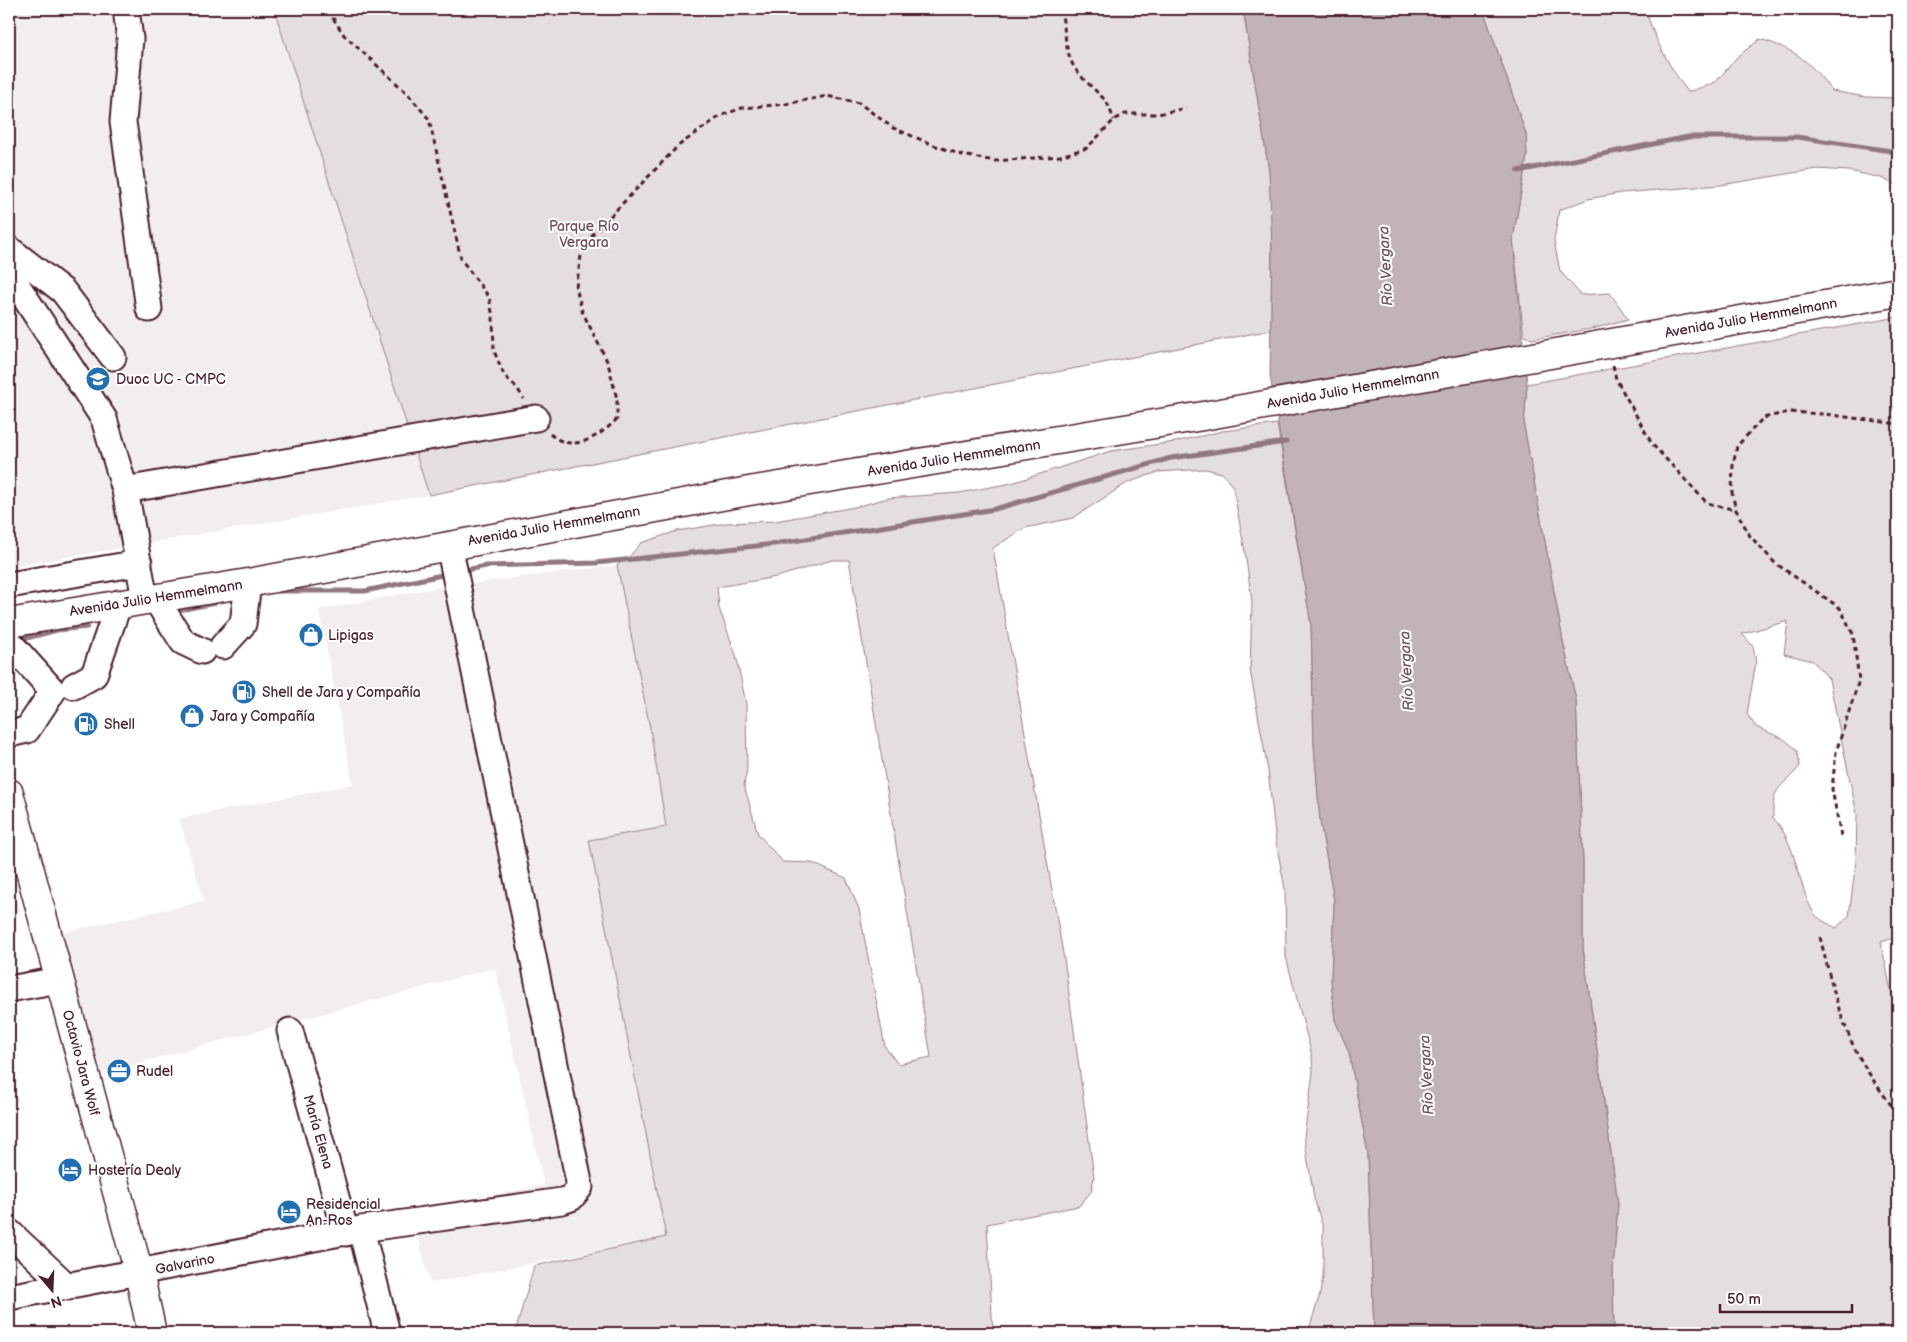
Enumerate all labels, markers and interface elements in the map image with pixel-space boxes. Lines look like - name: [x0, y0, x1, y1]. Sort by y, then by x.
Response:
- park label: Parque Río Vergara: [549, 218, 619, 251]
- water label: Río Vergara: [1374, 226, 1398, 306]
- street label: Avenida Julio Hemmelmann: [1663, 294, 1839, 342]
- street label: Avenida Julio Hemmelmann: [1265, 365, 1441, 413]
- school or university icon: Duoc UC - CMPC: [85, 366, 111, 392]
- place label: Duoc UC - CMPC: [116, 371, 226, 388]
- street label: Avenida Julio Hemmelmann: [866, 436, 1042, 480]
- street label: Avenida Julio Hemmelmann: [466, 502, 642, 550]
- street label: Avenida Julio Hemmelmann: [68, 576, 244, 620]
- shop icon: Lipigas: [298, 622, 324, 648]
- place label: Lipigas: [328, 627, 374, 644]
- water label: Río Vergara: [1395, 631, 1419, 711]
- fuel station icon: Shell de Jara y Compañía: [231, 679, 257, 705]
- place label: Shell de Jara y Compañía: [262, 684, 421, 701]
- shop icon: Jara y Compañía: [179, 703, 205, 729]
- place label: Jara y Compañía: [210, 708, 315, 725]
- fuel station icon: Shell: [73, 711, 99, 737]
- place label: Shell: [104, 716, 135, 733]
- street label: Octavio Jara Wolf: [59, 1008, 103, 1118]
- water label: Río Vergara: [1415, 1035, 1439, 1115]
- office icon: Rudel: [106, 1058, 132, 1084]
- place label: Rudel: [136, 1063, 173, 1080]
- street label: María Elena: [299, 1093, 337, 1171]
- hotel icon: Hostería Dealy: [57, 1157, 83, 1183]
- place label: Hostería Dealy: [88, 1162, 182, 1179]
- place label: Residencial An-Ros: [306, 1196, 380, 1229]
- hotel icon: Residencial An-Ros: [276, 1199, 302, 1225]
- street label: Galvarino: [154, 1250, 216, 1278]
- north arrow: [28, 1264, 78, 1314]
- scale bar: [1720, 1282, 1852, 1314]
- text: 50 m: [1727, 1290, 1761, 1309]
- text: N: [48, 1292, 64, 1312]

